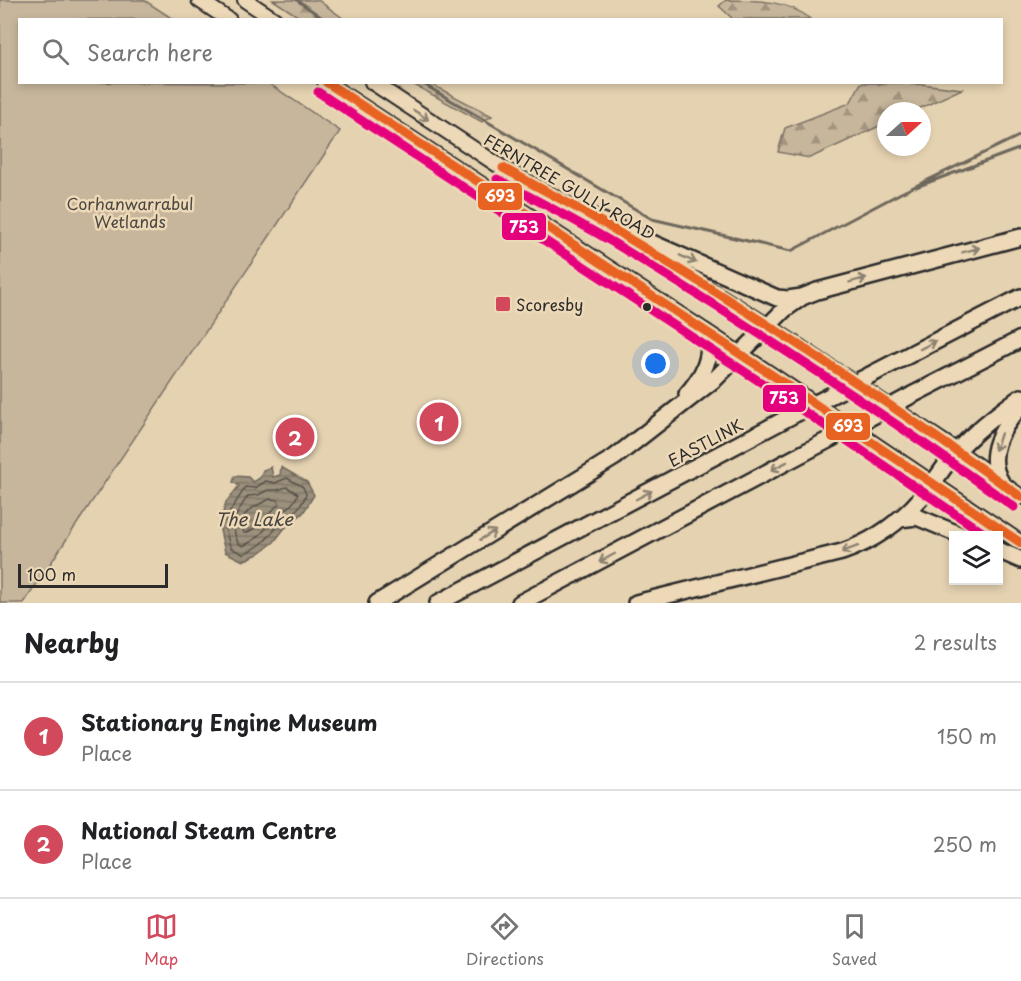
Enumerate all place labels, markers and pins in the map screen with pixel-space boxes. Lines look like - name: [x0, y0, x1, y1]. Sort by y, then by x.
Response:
- place label: Scoresby: [516, 292, 584, 316]
- marker: Scoresby: [494, 295, 512, 313]
- unlabelled marker: [641, 301, 653, 313]
- pin: 1: [420, 400, 458, 444]
- pin: 2: [276, 414, 314, 460]

